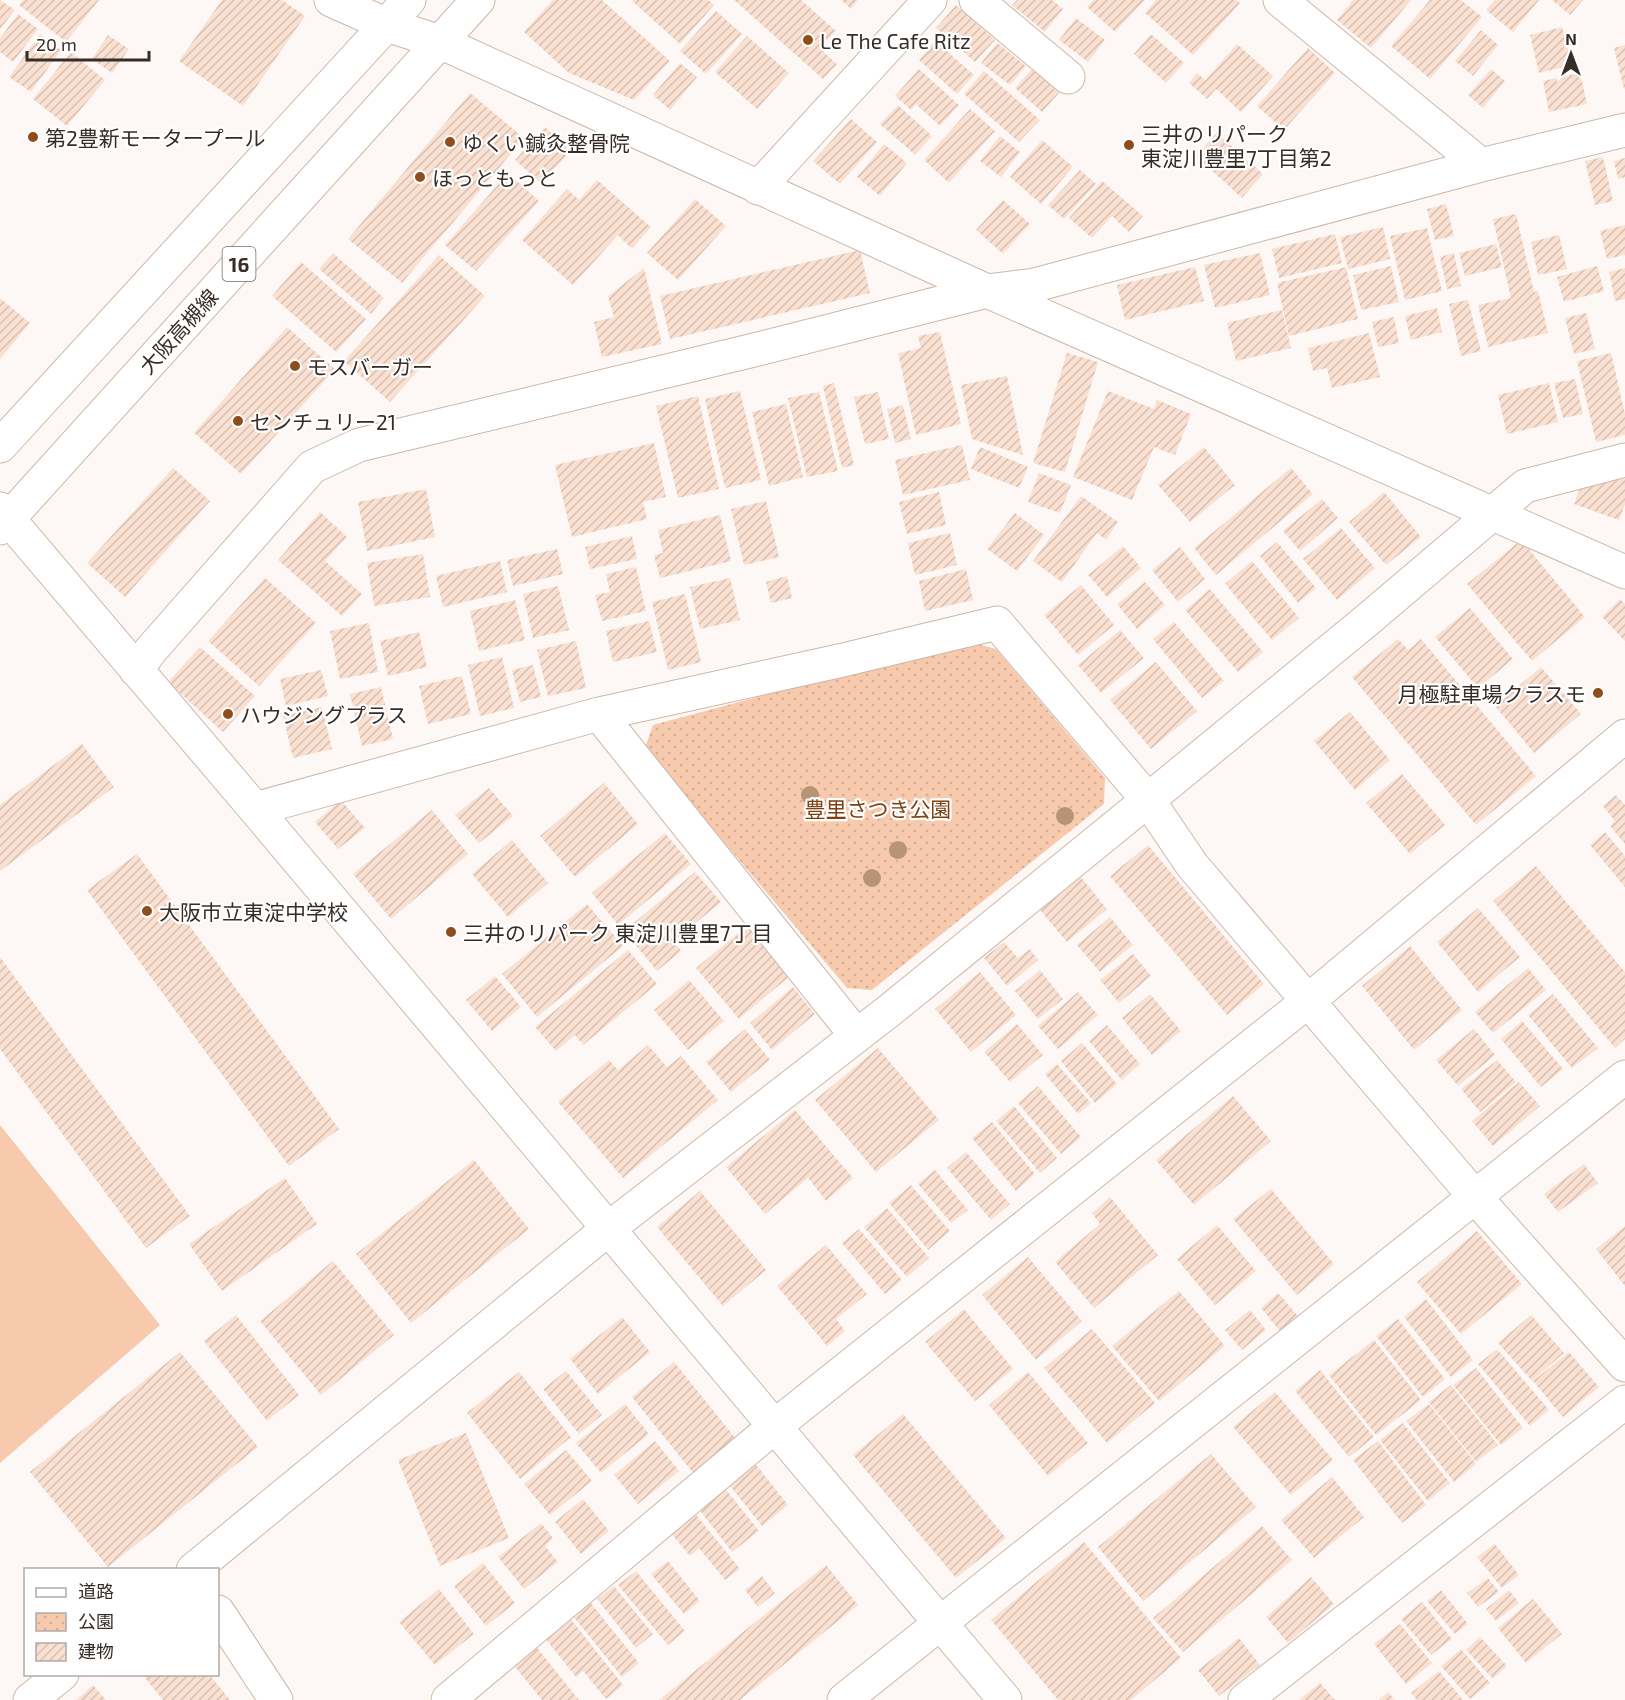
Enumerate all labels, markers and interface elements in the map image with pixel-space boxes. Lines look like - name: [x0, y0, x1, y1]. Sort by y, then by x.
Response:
- scale bar: [27, 24, 148, 62]
- north arrow: [1541, 24, 1601, 84]
- place label: Le The Cafe Ritz: [820, 28, 971, 53]
- text: N: [1565, 29, 1577, 48]
- text: 20 m: [36, 33, 77, 55]
- marker: Le The Cafe Ritz: [801, 33, 815, 47]
- place label: 三井のリパーク 東淀川豊里7丁目第2: [1141, 121, 1332, 170]
- place label: 第2豊新モータープール: [45, 125, 266, 150]
- marker: 第2豊新モータープール: [26, 130, 40, 144]
- place label: ゆくい鍼灸整骨院: [462, 130, 630, 155]
- marker: ゆくい鍼灸整骨院: [443, 135, 457, 149]
- marker: 三井のリパーク 東淀川豊里7丁目第2: [1122, 138, 1136, 152]
- place label: ほっともっと: [432, 165, 558, 190]
- marker: ほっともっと: [413, 170, 427, 184]
- road number: 16: [222, 247, 256, 281]
- street label: 大阪高槻線: [134, 284, 222, 378]
- place label: モスバーガー: [307, 354, 433, 379]
- marker: モスバーガー: [288, 359, 302, 373]
- place label: センチュリー21: [250, 409, 396, 434]
- marker: センチュリー21: [231, 414, 245, 428]
- place label: 月極駐車場クラスモ: [1397, 681, 1586, 706]
- marker: 月極駐車場クラスモ: [1591, 686, 1605, 700]
- place label: ハウジングプラス: [240, 702, 408, 727]
- marker: ハウジングプラス: [221, 707, 235, 721]
- park label: 豊里さつき公園: [805, 796, 952, 821]
- place label: 大阪市立東淀中学校: [159, 899, 348, 924]
- marker: 大阪市立東淀中学校: [140, 904, 154, 918]
- place label: 三井のリパーク 東淀川豊里7丁目: [463, 920, 772, 945]
- marker: 三井のリパーク 東淀川豊里7丁目: [444, 925, 458, 939]
- legend: [24, 1568, 219, 1676]
- text: 道路: [78, 1580, 114, 1602]
- text: 公園: [78, 1610, 114, 1632]
- text: 建物: [78, 1640, 114, 1662]

